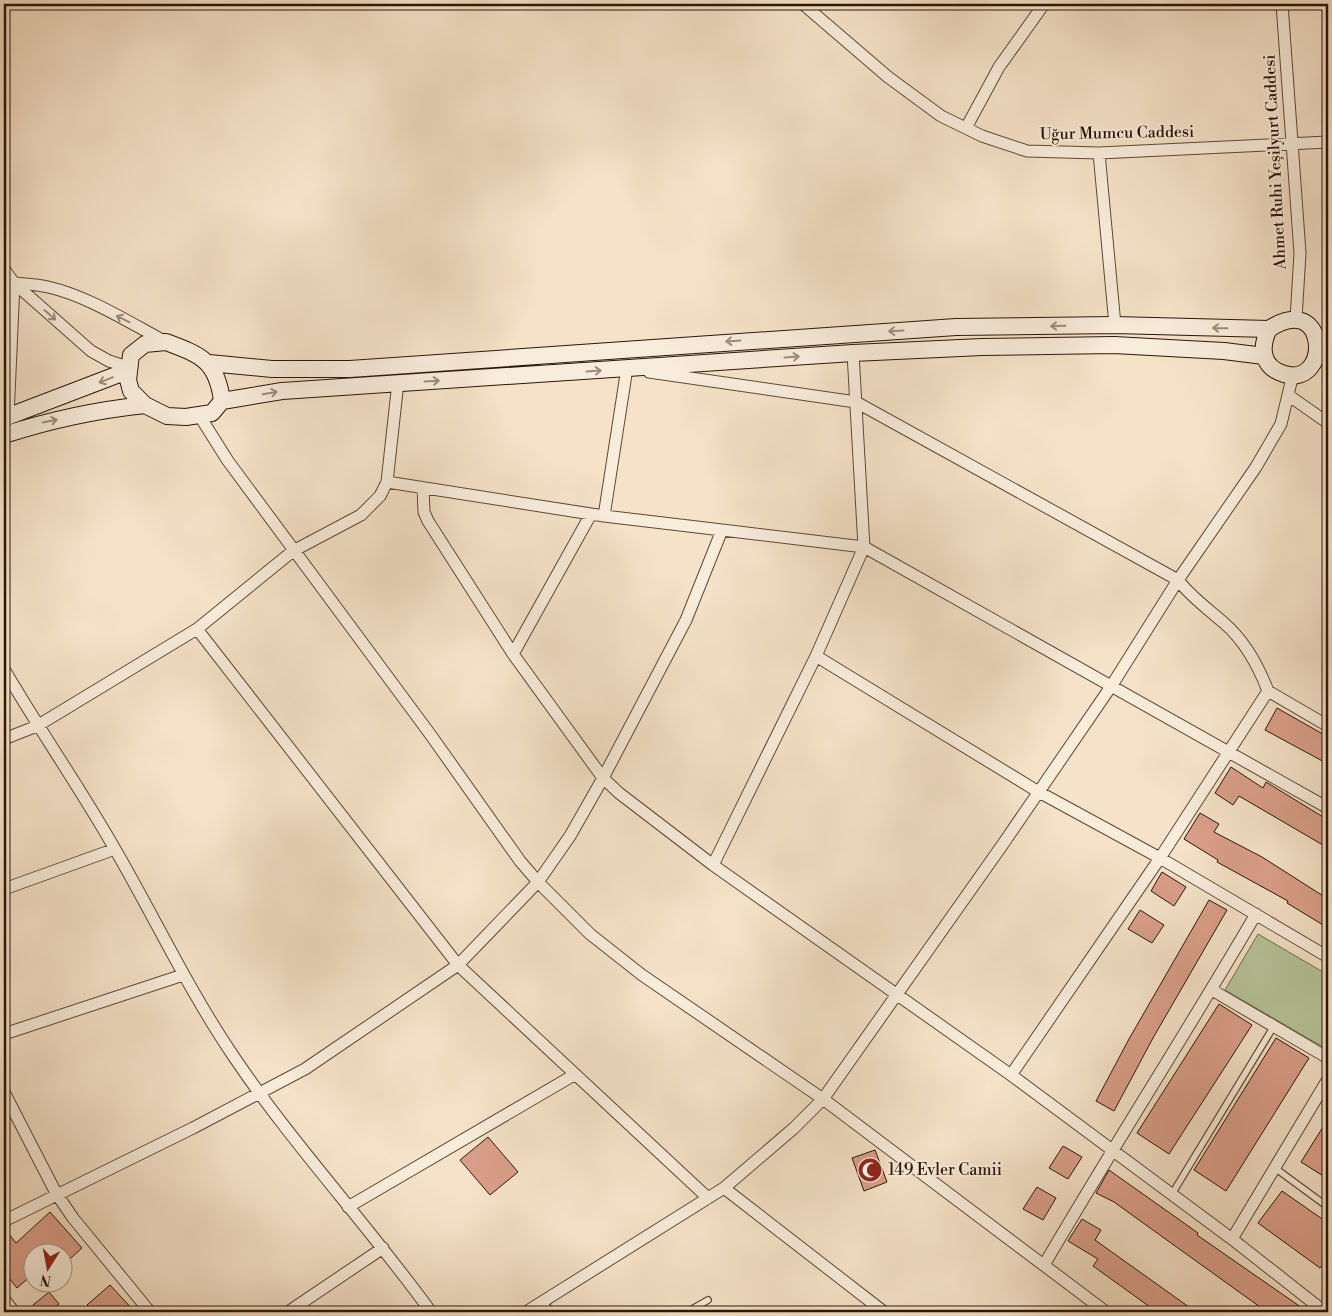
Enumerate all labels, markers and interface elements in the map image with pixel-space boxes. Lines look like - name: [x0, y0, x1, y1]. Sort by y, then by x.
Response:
- street label: Ahmet Ruhi Yeşilyurt Caddesi: [1259, 54, 1291, 271]
- street label: Uğur Mumcu Caddesi: [1040, 122, 1194, 144]
- one-way arrow: [44, 309, 57, 321]
- one-way arrow: [116, 314, 131, 324]
- one-way arrow: [1050, 321, 1066, 331]
- one-way arrow: [1213, 323, 1229, 332]
- one-way arrow: [888, 327, 904, 336]
- one-way arrow: [726, 337, 742, 346]
- one-way arrow: [783, 353, 799, 362]
- one-way arrow: [586, 366, 602, 375]
- one-way arrow: [99, 375, 114, 385]
- one-way arrow: [424, 376, 440, 386]
- one-way arrow: [262, 387, 278, 397]
- one-way arrow: [42, 416, 58, 425]
- mosque icon: 149 Evler Camii: [857, 1157, 883, 1183]
- place label: 149 Evler Camii: [888, 1160, 1002, 1180]
- north arrow: [22, 1244, 72, 1294]
- text: N: [39, 1270, 53, 1290]

